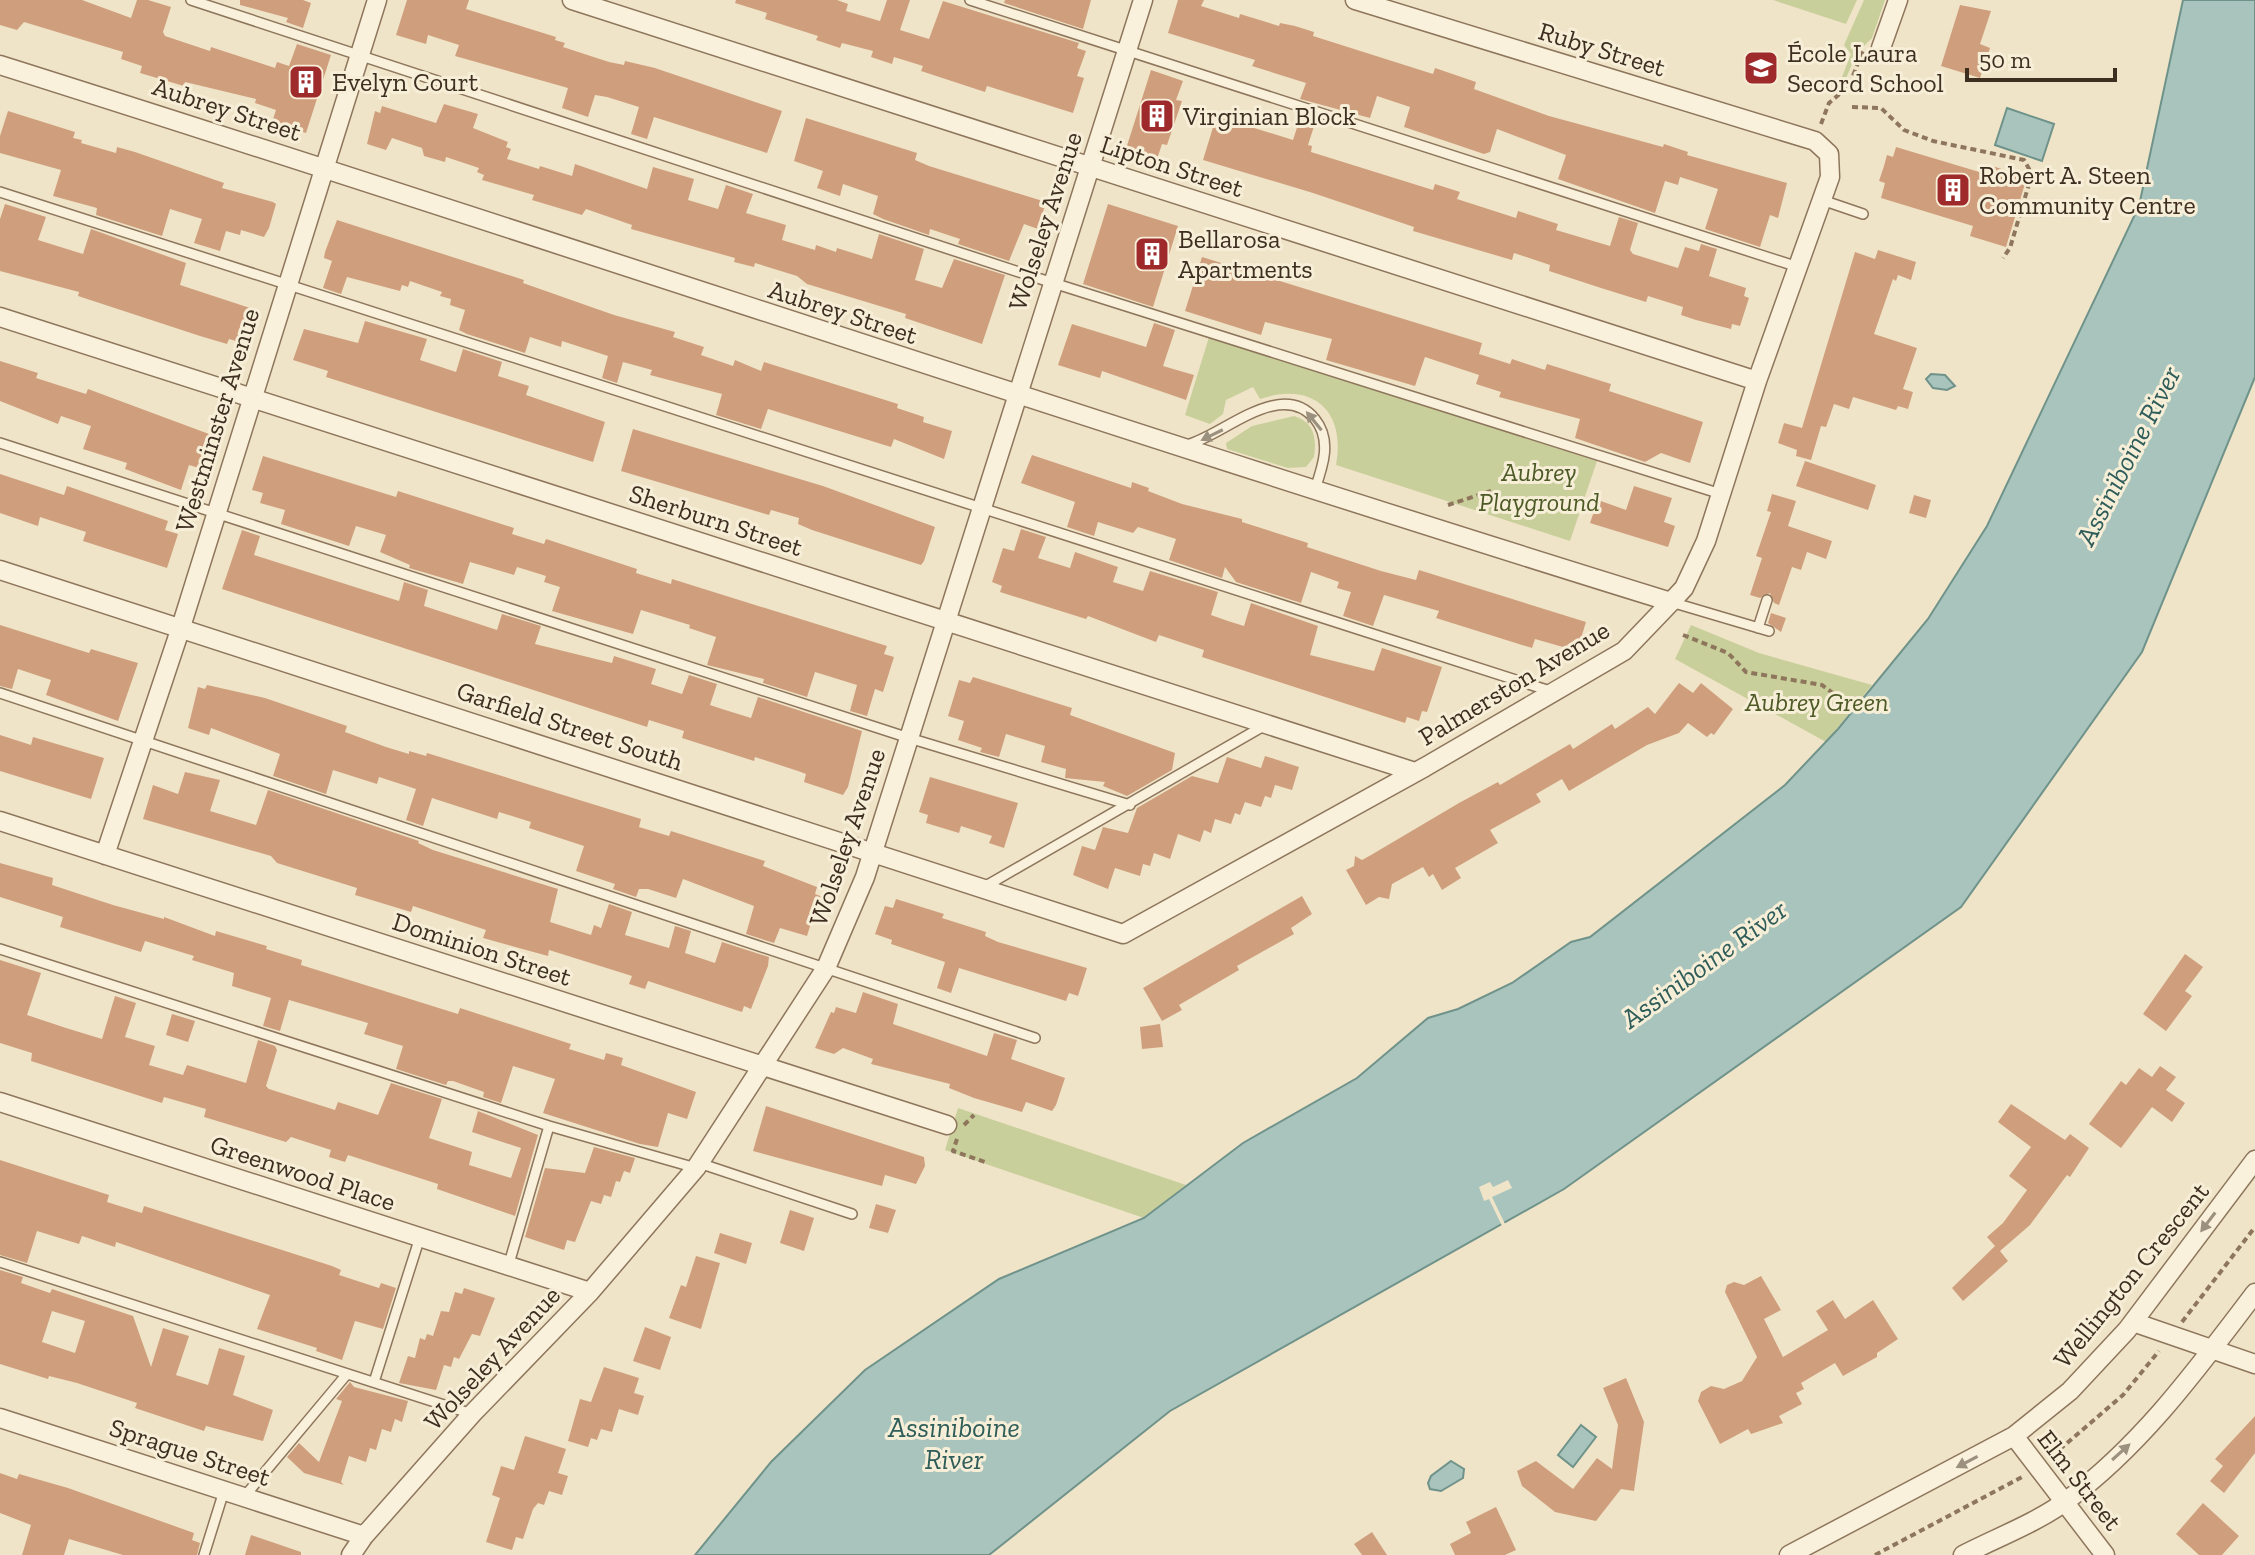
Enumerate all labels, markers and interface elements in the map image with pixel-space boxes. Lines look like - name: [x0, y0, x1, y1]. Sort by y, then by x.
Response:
- street label: Ruby Street: [1535, 15, 1670, 84]
- scale bar: [1967, 32, 2115, 82]
- place label: École Laura Secord School: [1787, 37, 1944, 99]
- text: 50 m: [1979, 45, 2032, 74]
- school or university icon: École Laura Secord School: [1742, 49, 1780, 87]
- building icon: Evelyn Court: [287, 63, 325, 101]
- place label: Evelyn Court: [332, 66, 479, 98]
- street label: Aubrey Street: [149, 70, 306, 148]
- building icon: Virginian Block: [1138, 97, 1176, 135]
- place label: Virginian Block: [1182, 100, 1356, 132]
- street label: Wolseley Avenue: [1001, 128, 1089, 314]
- street label: Lipton Street: [1097, 128, 1248, 204]
- place label: Robert A. Steen Community Centre: [1979, 159, 2196, 221]
- building icon: Robert A. Steen Community Centre: [1934, 171, 1972, 209]
- place label: Bellarosa Apartments: [1178, 223, 1313, 285]
- building icon: Bellarosa Apartments: [1133, 235, 1171, 273]
- street label: Aubrey Street: [765, 273, 922, 351]
- street label: Westminster Avenue: [168, 304, 266, 536]
- water label: Assiniboine River: [2068, 361, 2187, 552]
- one-way arrow: [1306, 411, 1322, 431]
- one-way arrow: [1200, 428, 1224, 442]
- park label: Aubrey Playground: [1478, 456, 1600, 518]
- street label: Sherburn Street: [625, 477, 807, 563]
- street label: Palmerston Avenue: [1413, 614, 1615, 752]
- street label: Garfield Street South: [453, 674, 688, 778]
- park label: Aubrey Green: [1744, 686, 1889, 718]
- street label: Wolseley Avenue: [802, 744, 892, 930]
- water label: Assiniboine River: [1614, 893, 1793, 1036]
- street label: Dominion Street: [389, 905, 576, 993]
- street label: Greenwood Place: [206, 1128, 400, 1218]
- street label: Wellington Crescent: [2046, 1175, 2216, 1374]
- one-way arrow: [2200, 1212, 2216, 1232]
- street label: Wolseley Avenue: [417, 1279, 567, 1437]
- street label: Sprague Street: [106, 1411, 275, 1493]
- water label: Assiniboine River: [887, 1411, 1020, 1476]
- street label: Elm Street: [2031, 1423, 2129, 1537]
- one-way arrow: [2112, 1444, 2131, 1462]
- one-way arrow: [1956, 1454, 1978, 1468]

